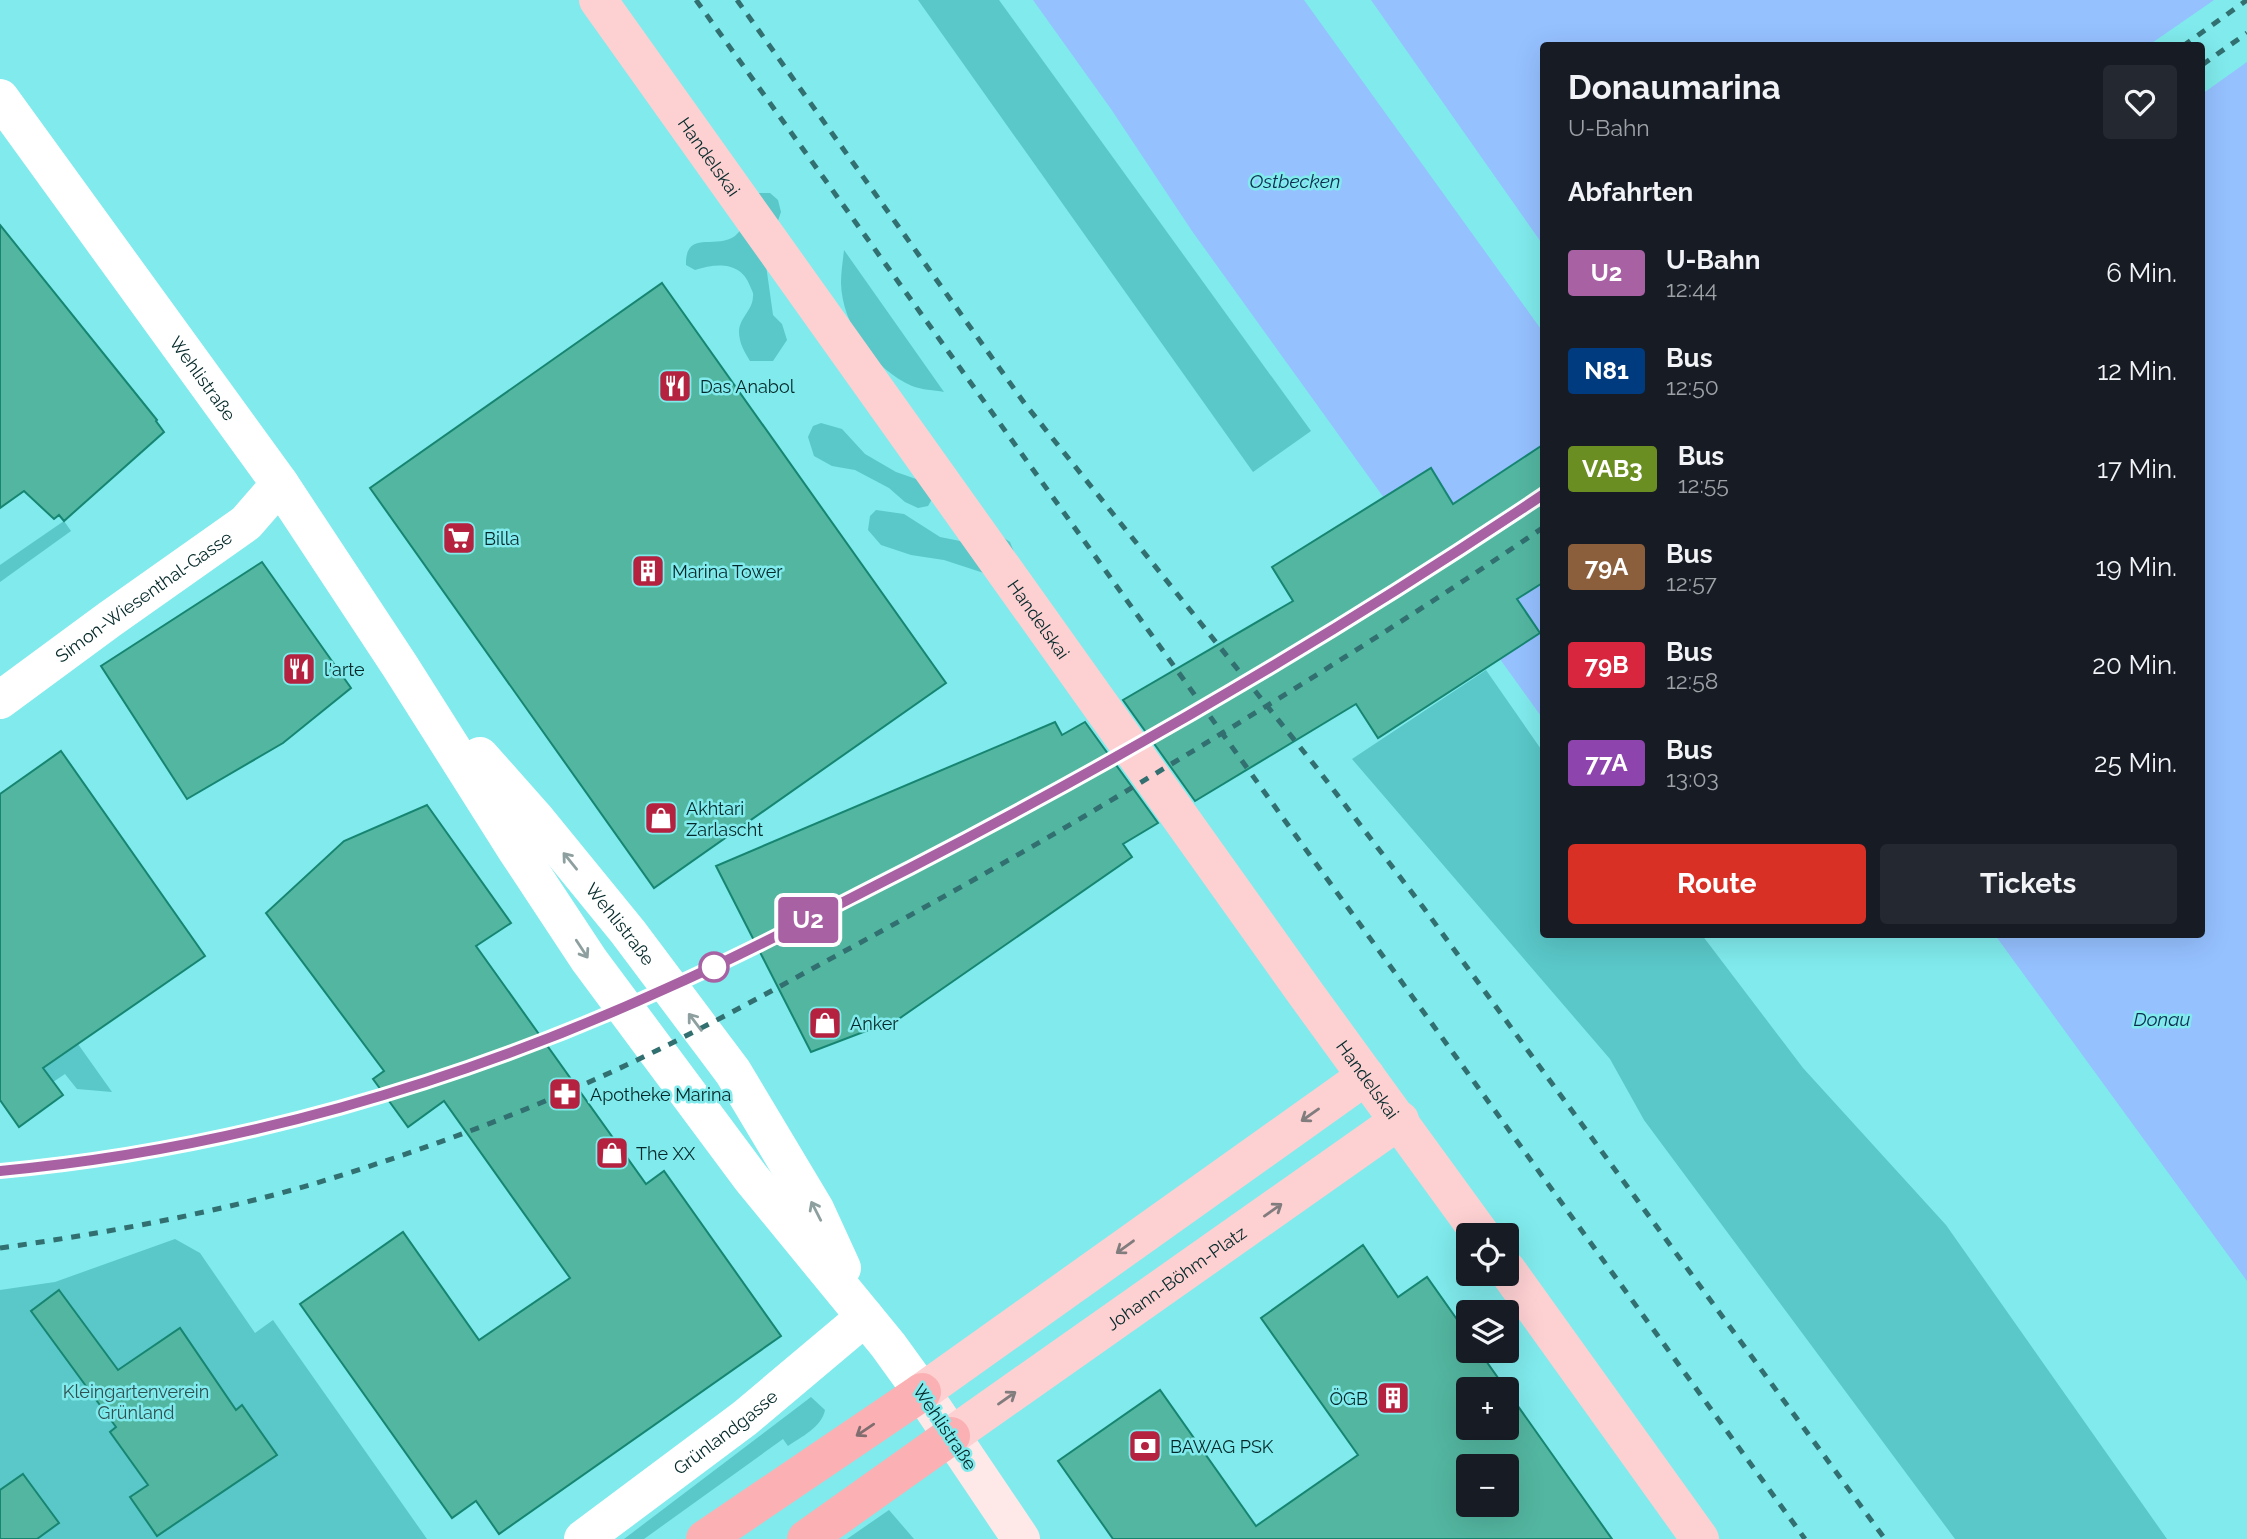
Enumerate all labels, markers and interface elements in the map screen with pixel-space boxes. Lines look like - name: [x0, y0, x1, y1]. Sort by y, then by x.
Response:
- button: heart: [2103, 65, 2177, 139]
- text: Donaumarina: [1568, 68, 1781, 107]
- street label: Handelskai: [674, 113, 745, 200]
- text: U-Bahn: [1568, 114, 1650, 141]
- water label: Ostbecken: [1250, 170, 1340, 192]
- text: Abfahrten: [1568, 177, 1693, 207]
- text: U-Bahn: [1666, 245, 1760, 275]
- text: U2: [1591, 258, 1622, 287]
- text: 6 Min.: [2106, 258, 2177, 288]
- text: 12:44: [1666, 275, 1717, 302]
- street label: Wehlistraße: [166, 332, 241, 425]
- text: Bus: [1666, 343, 1713, 373]
- text: N81: [1584, 356, 1629, 385]
- text: 12 Min.: [2097, 356, 2177, 386]
- restaurant icon: Das Anabol: [656, 367, 694, 405]
- text: 12:50: [1666, 373, 1719, 400]
- place label: Das Anabol: [700, 376, 795, 397]
- text: Bus: [1678, 441, 1724, 471]
- text: VAB3: [1582, 454, 1643, 483]
- text: 17 Min.: [2097, 454, 2177, 484]
- text: 12:55: [1678, 471, 1729, 498]
- supermarket icon: Billa: [440, 519, 478, 557]
- street label: Simon-Wiesenthal-Gasse: [51, 526, 236, 666]
- place label: Billa: [484, 528, 520, 549]
- text: Bus: [1666, 539, 1713, 569]
- building icon: Marina Tower: [629, 552, 667, 590]
- text: 79A: [1585, 552, 1628, 581]
- text: 19 Min.: [2095, 552, 2177, 582]
- place label: Marina Tower: [672, 561, 783, 582]
- text: 12:57: [1666, 569, 1717, 596]
- street label: Handelskai: [1004, 575, 1074, 663]
- text: Bus: [1666, 637, 1713, 667]
- restaurant icon: l'arte: [280, 650, 318, 688]
- text: 79B: [1585, 650, 1628, 679]
- text: 20 Min.: [2092, 650, 2177, 680]
- place label: l'arte: [324, 659, 365, 680]
- text: 12:58: [1666, 667, 1718, 694]
- text: Bus: [1666, 735, 1713, 765]
- text: 77A: [1585, 748, 1628, 777]
- text: 25 Min.: [2094, 748, 2177, 778]
- text: 13:03: [1666, 765, 1719, 792]
- place label: Akhtari Zarlascht: [686, 798, 763, 840]
- shop icon: Akhtari Zarlascht: [642, 799, 680, 837]
- button: Route: [1568, 844, 1866, 924]
- button: Tickets: [1880, 844, 2177, 924]
- one-way arrow: [562, 853, 578, 871]
- street label: Wehlistraße: [582, 879, 660, 969]
- line badge: U2: [776, 897, 840, 943]
- text: U2: [792, 905, 824, 934]
- one-way arrow: [575, 938, 589, 958]
- unlabelled marker: [699, 952, 729, 982]
- shop icon: Anker: [806, 1004, 844, 1042]
- water label: Donau: [2134, 1008, 2191, 1030]
- place label: Anker: [850, 1013, 899, 1034]
- one-way arrow: [688, 1014, 703, 1032]
- street label: Handelskai: [1333, 1036, 1404, 1123]
- pharmacy icon: Apotheke Marina: [546, 1075, 584, 1113]
- place label: Apotheke Marina: [590, 1084, 731, 1105]
- one-way arrow: [1301, 1108, 1320, 1122]
- shop icon: The XX: [593, 1134, 631, 1172]
- place label: The XX: [636, 1143, 696, 1164]
- one-way arrow: [808, 1201, 822, 1222]
- one-way arrow: [1263, 1203, 1282, 1217]
- street label: Johann-Böhm-Platz: [1102, 1221, 1250, 1334]
- map controls: [1456, 1223, 1519, 1517]
- button: locate: [1456, 1223, 1519, 1286]
- one-way arrow: [1116, 1240, 1135, 1254]
- button: layers: [1456, 1300, 1519, 1363]
- button: +: [1456, 1377, 1519, 1440]
- building icon: ÖGB: [1374, 1379, 1412, 1417]
- street label: Wehlistraße: [909, 1380, 982, 1474]
- park label: Kleingartenverein Grünland: [63, 1381, 209, 1423]
- street label: Grünlandgasse: [669, 1385, 782, 1479]
- place label: ÖGB: [1330, 1388, 1368, 1409]
- one-way arrow: [997, 1391, 1016, 1405]
- one-way arrow: [856, 1423, 876, 1437]
- bank icon: BAWAG PSK: [1126, 1427, 1164, 1465]
- place label: BAWAG PSK: [1170, 1436, 1274, 1457]
- button: −: [1456, 1454, 1519, 1517]

